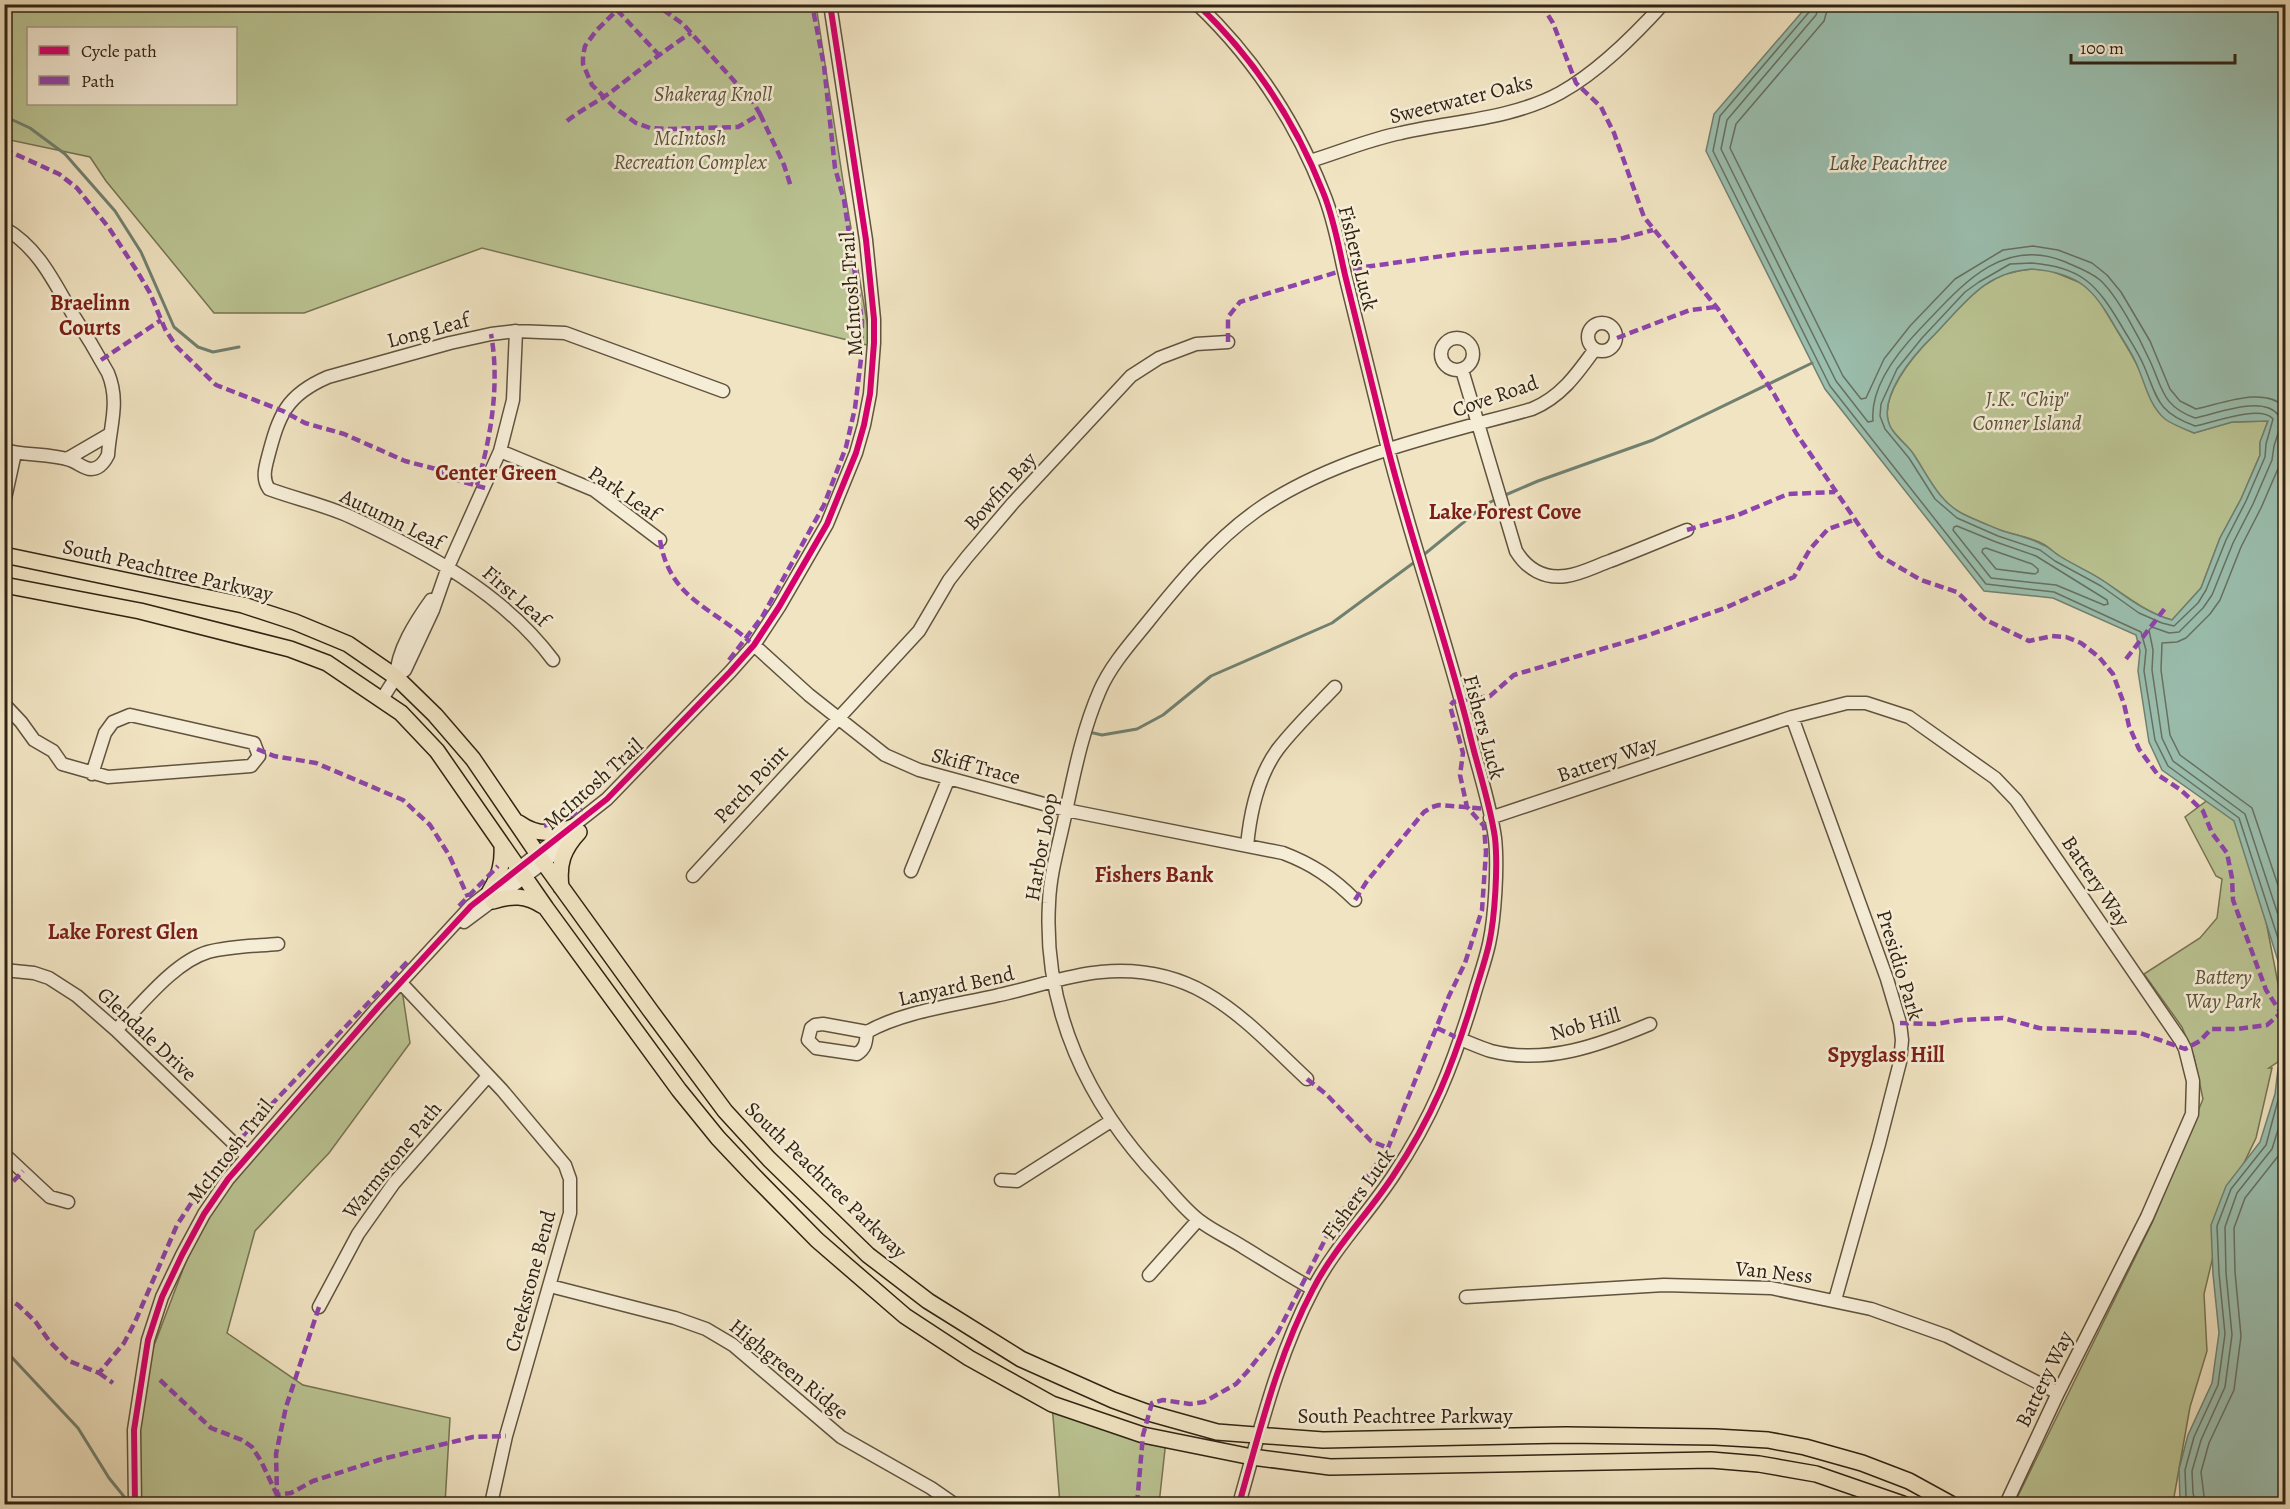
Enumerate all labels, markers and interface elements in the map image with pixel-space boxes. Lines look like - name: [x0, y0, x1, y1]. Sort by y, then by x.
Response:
- legend: [27, 27, 237, 105]
- scale bar: [2071, 27, 2234, 65]
- text: 100 m: [2080, 36, 2124, 60]
- text: Cycle path: [81, 39, 157, 63]
- street label: Sweetwater Oaks: [1386, 68, 1536, 130]
- text: Path: [81, 69, 115, 93]
- park label: Shakerag Knoll: [654, 80, 773, 108]
- park label: McIntosh Recreation Complex: [613, 124, 768, 176]
- water label: Lake Peachtree: [1829, 148, 1947, 178]
- street label: Fishers Luck: [1331, 203, 1385, 314]
- street label: McIntosh Trail: [833, 231, 869, 357]
- district label: Braelinn Courts: [50, 288, 130, 343]
- street label: Long Leaf: [384, 305, 475, 354]
- street label: Cove Road: [1448, 368, 1542, 424]
- park label: J.K. "Chip" Conner Island: [1973, 385, 2082, 437]
- street label: Bowfin Bay: [957, 445, 1043, 536]
- district label: Center Green: [435, 458, 557, 488]
- street label: Park Leaf: [583, 459, 668, 529]
- street label: Autumn Leaf: [335, 482, 451, 557]
- district label: Lake Forest Cove: [1429, 497, 1581, 527]
- street label: South Peachtree Parkway: [60, 532, 277, 608]
- street label: First Leaf: [476, 559, 558, 635]
- street label: Fishers Luck: [1457, 672, 1512, 783]
- street label: Battery Way: [1553, 729, 1661, 789]
- street label: McIntosh Trail: [537, 732, 649, 836]
- street label: Perch Point: [707, 739, 795, 829]
- street label: Skiff Trace: [928, 741, 1024, 791]
- street label: Harbor Loop: [1018, 791, 1064, 903]
- street label: Battery Way: [2055, 830, 2137, 933]
- district label: Fishers Bank: [1095, 860, 1214, 890]
- street label: Presidio Park: [1870, 906, 1930, 1024]
- district label: Lake Forest Glen: [48, 917, 198, 947]
- street label: Lanyard Bend: [895, 959, 1017, 1013]
- park label: Battery Way Park: [2185, 963, 2261, 1015]
- street label: Glendale Drive: [91, 981, 203, 1087]
- street label: Nob Hill: [1547, 1001, 1623, 1047]
- district label: Spyglass Hill: [1828, 1040, 1945, 1070]
- street label: McIntosh Trail: [180, 1093, 280, 1209]
- street label: South Peachtree Parkway: [739, 1095, 914, 1265]
- street label: Warmstone Path: [335, 1096, 448, 1225]
- street label: Fishers Luck: [1315, 1142, 1401, 1246]
- street label: Creekstone Bend: [498, 1207, 563, 1355]
- street label: Van Ness: [1733, 1254, 1814, 1290]
- street label: Highgreen Ridge: [724, 1312, 854, 1426]
- street label: Battery Way: [2009, 1326, 2080, 1432]
- street label: South Peachtree Parkway: [1297, 1402, 1513, 1430]

